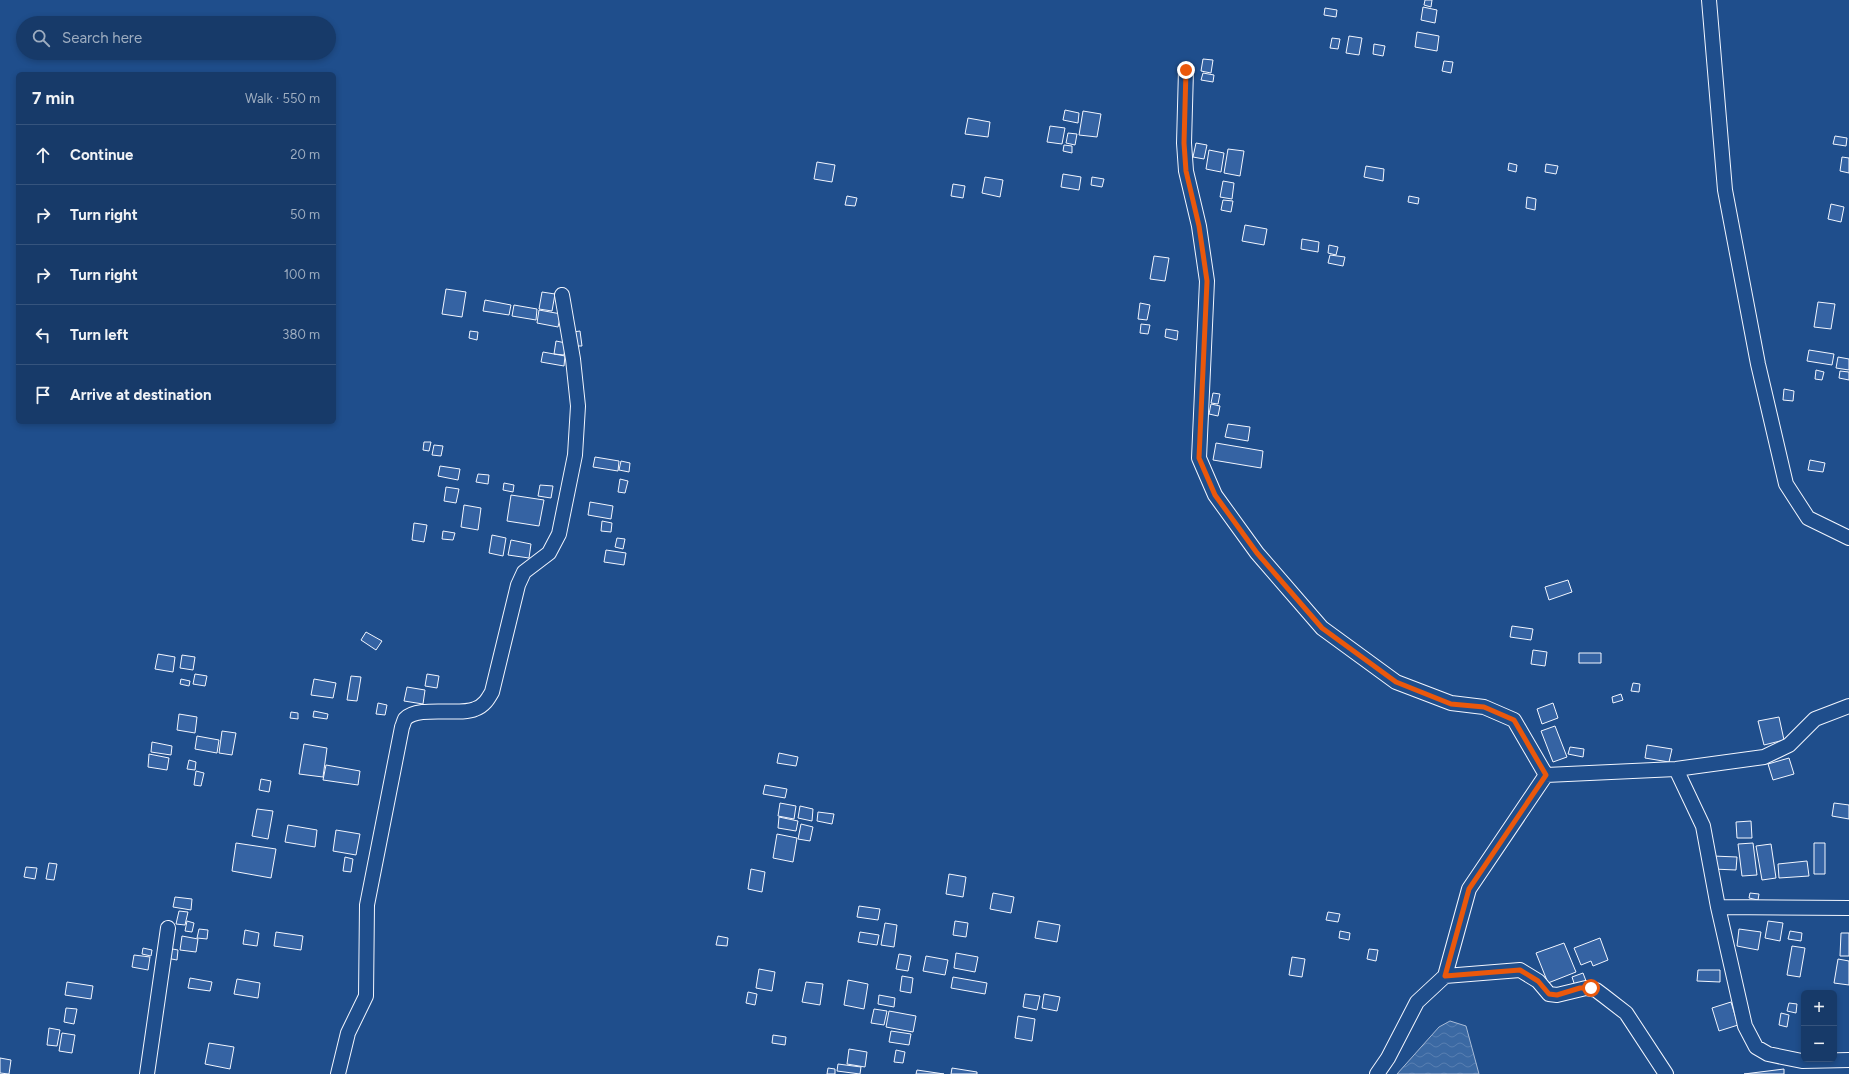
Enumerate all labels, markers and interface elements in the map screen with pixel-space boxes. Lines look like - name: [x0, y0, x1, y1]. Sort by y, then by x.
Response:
- search box: [16, 16, 336, 60]
- icon: search: [30, 27, 52, 49]
- text: Search here: [62, 29, 142, 47]
- route end: [1177, 61, 1195, 79]
- text: 7 min: [32, 88, 74, 108]
- text: Walk · 550 m: [245, 91, 320, 106]
- icon: ahead: [32, 144, 54, 166]
- text: Continue: [70, 146, 133, 164]
- text: 20 m: [290, 147, 320, 162]
- icon: right: [32, 204, 54, 226]
- text: Turn right: [70, 206, 138, 224]
- text: 50 m: [290, 207, 320, 222]
- icon: right: [32, 264, 54, 286]
- text: Turn right: [70, 266, 138, 284]
- text: 100 m: [284, 267, 320, 282]
- icon: left: [32, 324, 54, 346]
- text: Turn left: [70, 326, 128, 344]
- text: 380 m: [282, 327, 320, 342]
- icon: arrive: [32, 384, 54, 406]
- text: Arrive at destination: [70, 386, 211, 404]
- route start: [1582, 979, 1600, 997]
- map controls: [1801, 990, 1837, 1062]
- button: +: [1801, 990, 1837, 1026]
- button: −: [1801, 1026, 1837, 1062]

